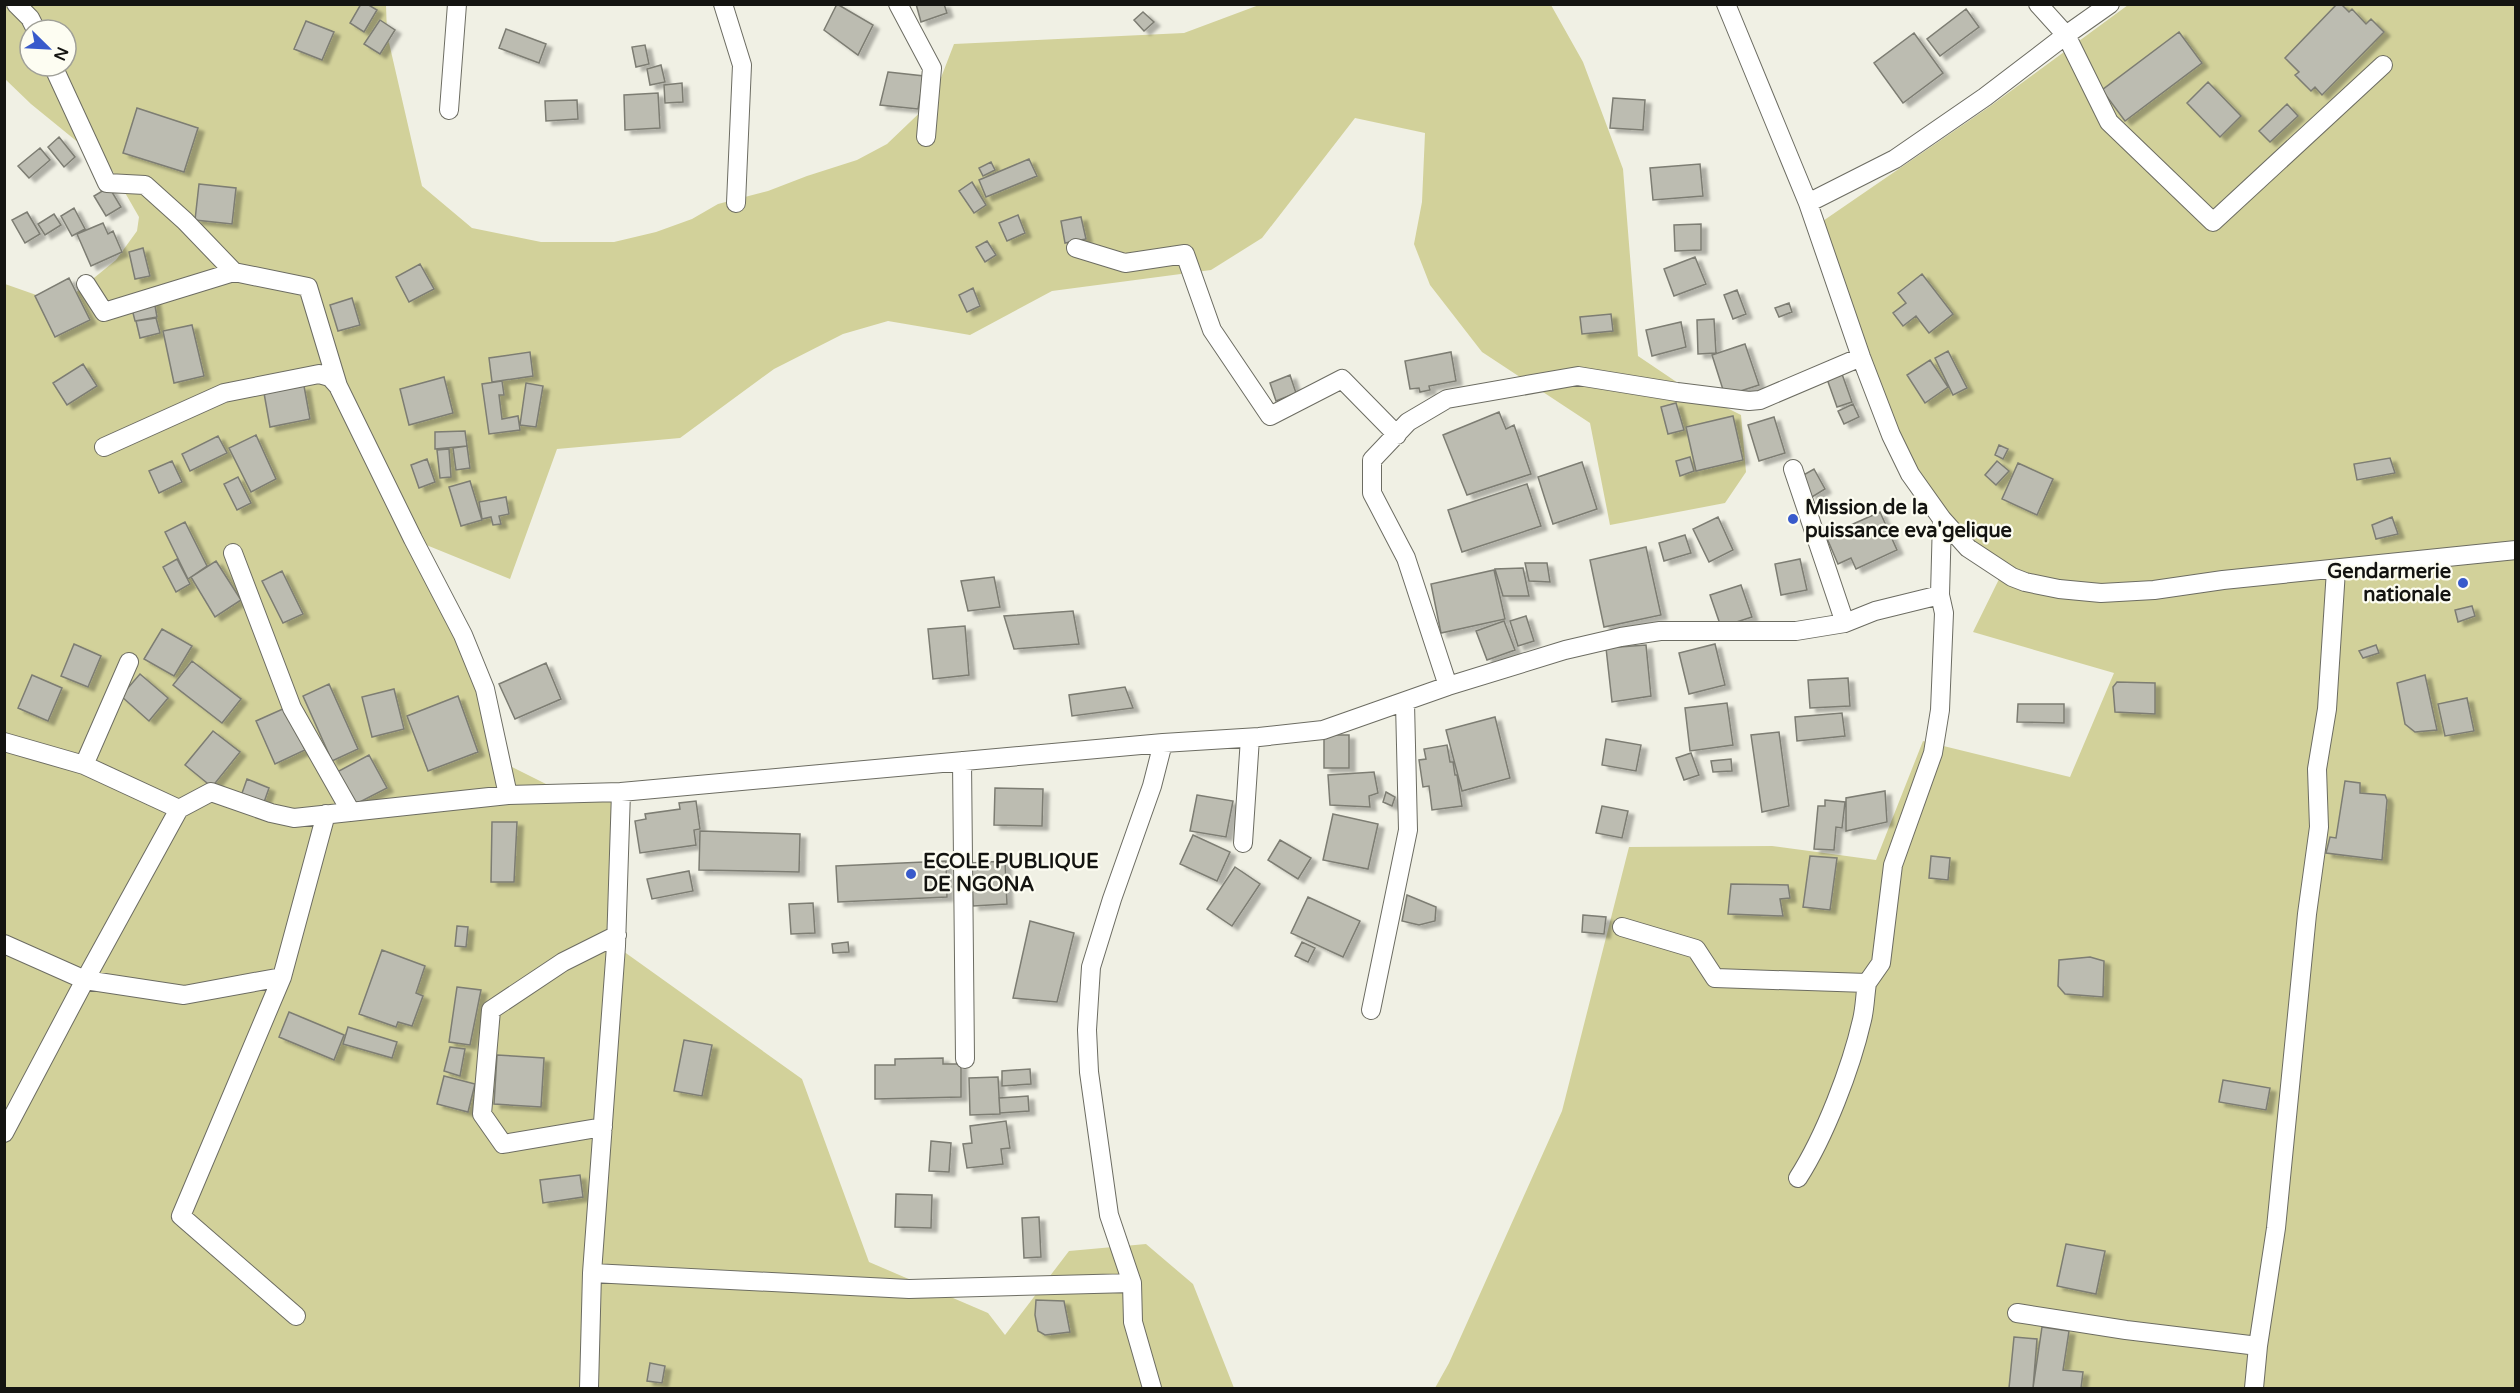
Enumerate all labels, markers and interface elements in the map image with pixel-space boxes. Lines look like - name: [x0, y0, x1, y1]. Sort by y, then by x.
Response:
- north arrow: [18, 18, 78, 78]
- text: N: [49, 44, 73, 64]
- place label: Mission de la puissance eva'gelique: [1805, 496, 2012, 543]
- marker: Mission de la puissance eva'gelique: [1786, 512, 1800, 526]
- place label: Gendarmerie nationale: [2327, 560, 2451, 607]
- marker: Gendarmerie nationale: [2456, 576, 2470, 590]
- place label: ECOLE PUBLIQUE DE NGONA: [923, 850, 1099, 897]
- marker: ECOLE PUBLIQUE DE NGONA: [904, 867, 918, 881]

